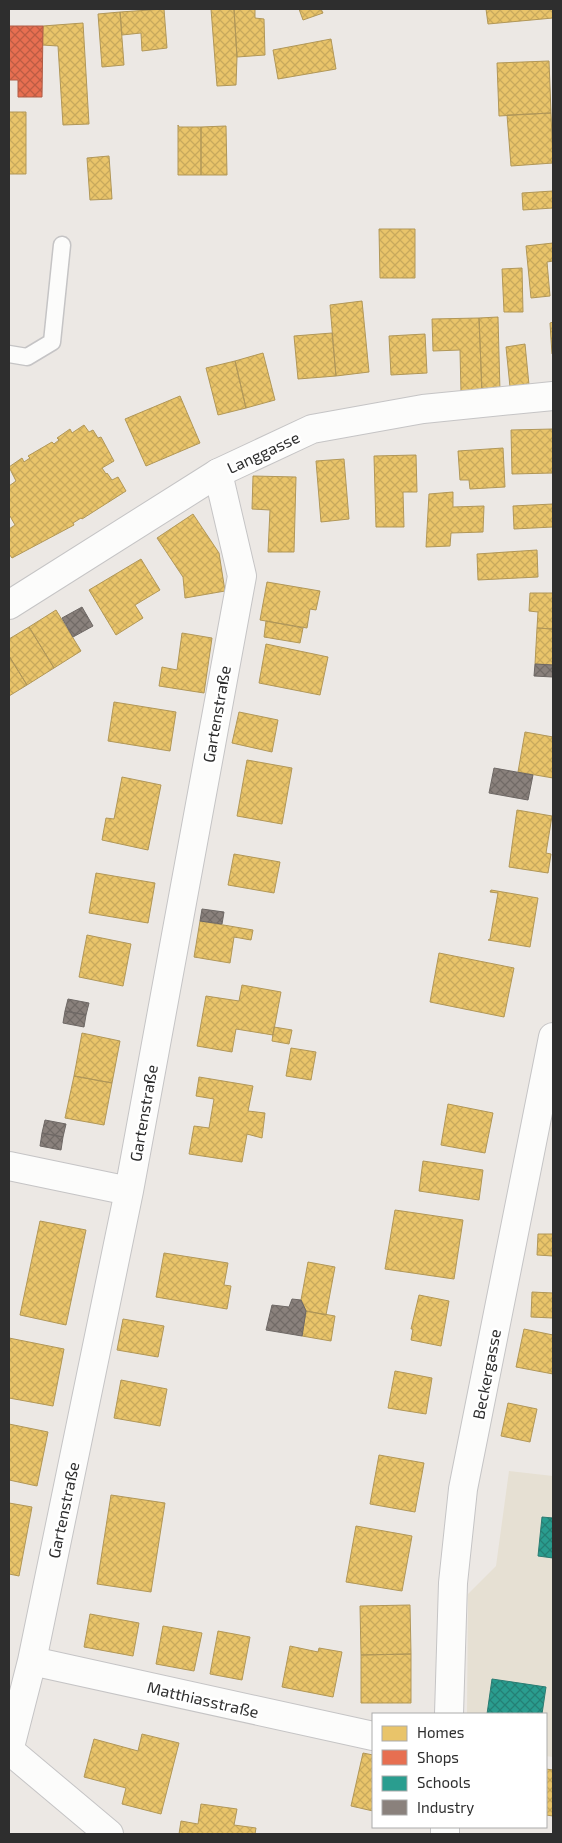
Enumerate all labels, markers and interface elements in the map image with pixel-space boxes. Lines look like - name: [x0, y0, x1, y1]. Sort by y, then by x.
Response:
- street label: Langgasse: [224, 427, 302, 477]
- street label: Gartenstraße: [198, 664, 234, 764]
- street label: Gartenstraße: [125, 1063, 161, 1163]
- street label: Beckergasse: [468, 1327, 504, 1421]
- street label: Gartenstraße: [44, 1460, 82, 1560]
- street label: Matthiasstraße: [145, 1677, 261, 1721]
- legend: [372, 1713, 547, 1828]
- text: Homes: [417, 1723, 464, 1741]
- text: Shops: [417, 1748, 459, 1766]
- text: Schools: [417, 1773, 471, 1791]
- text: Industry: [417, 1798, 474, 1816]

